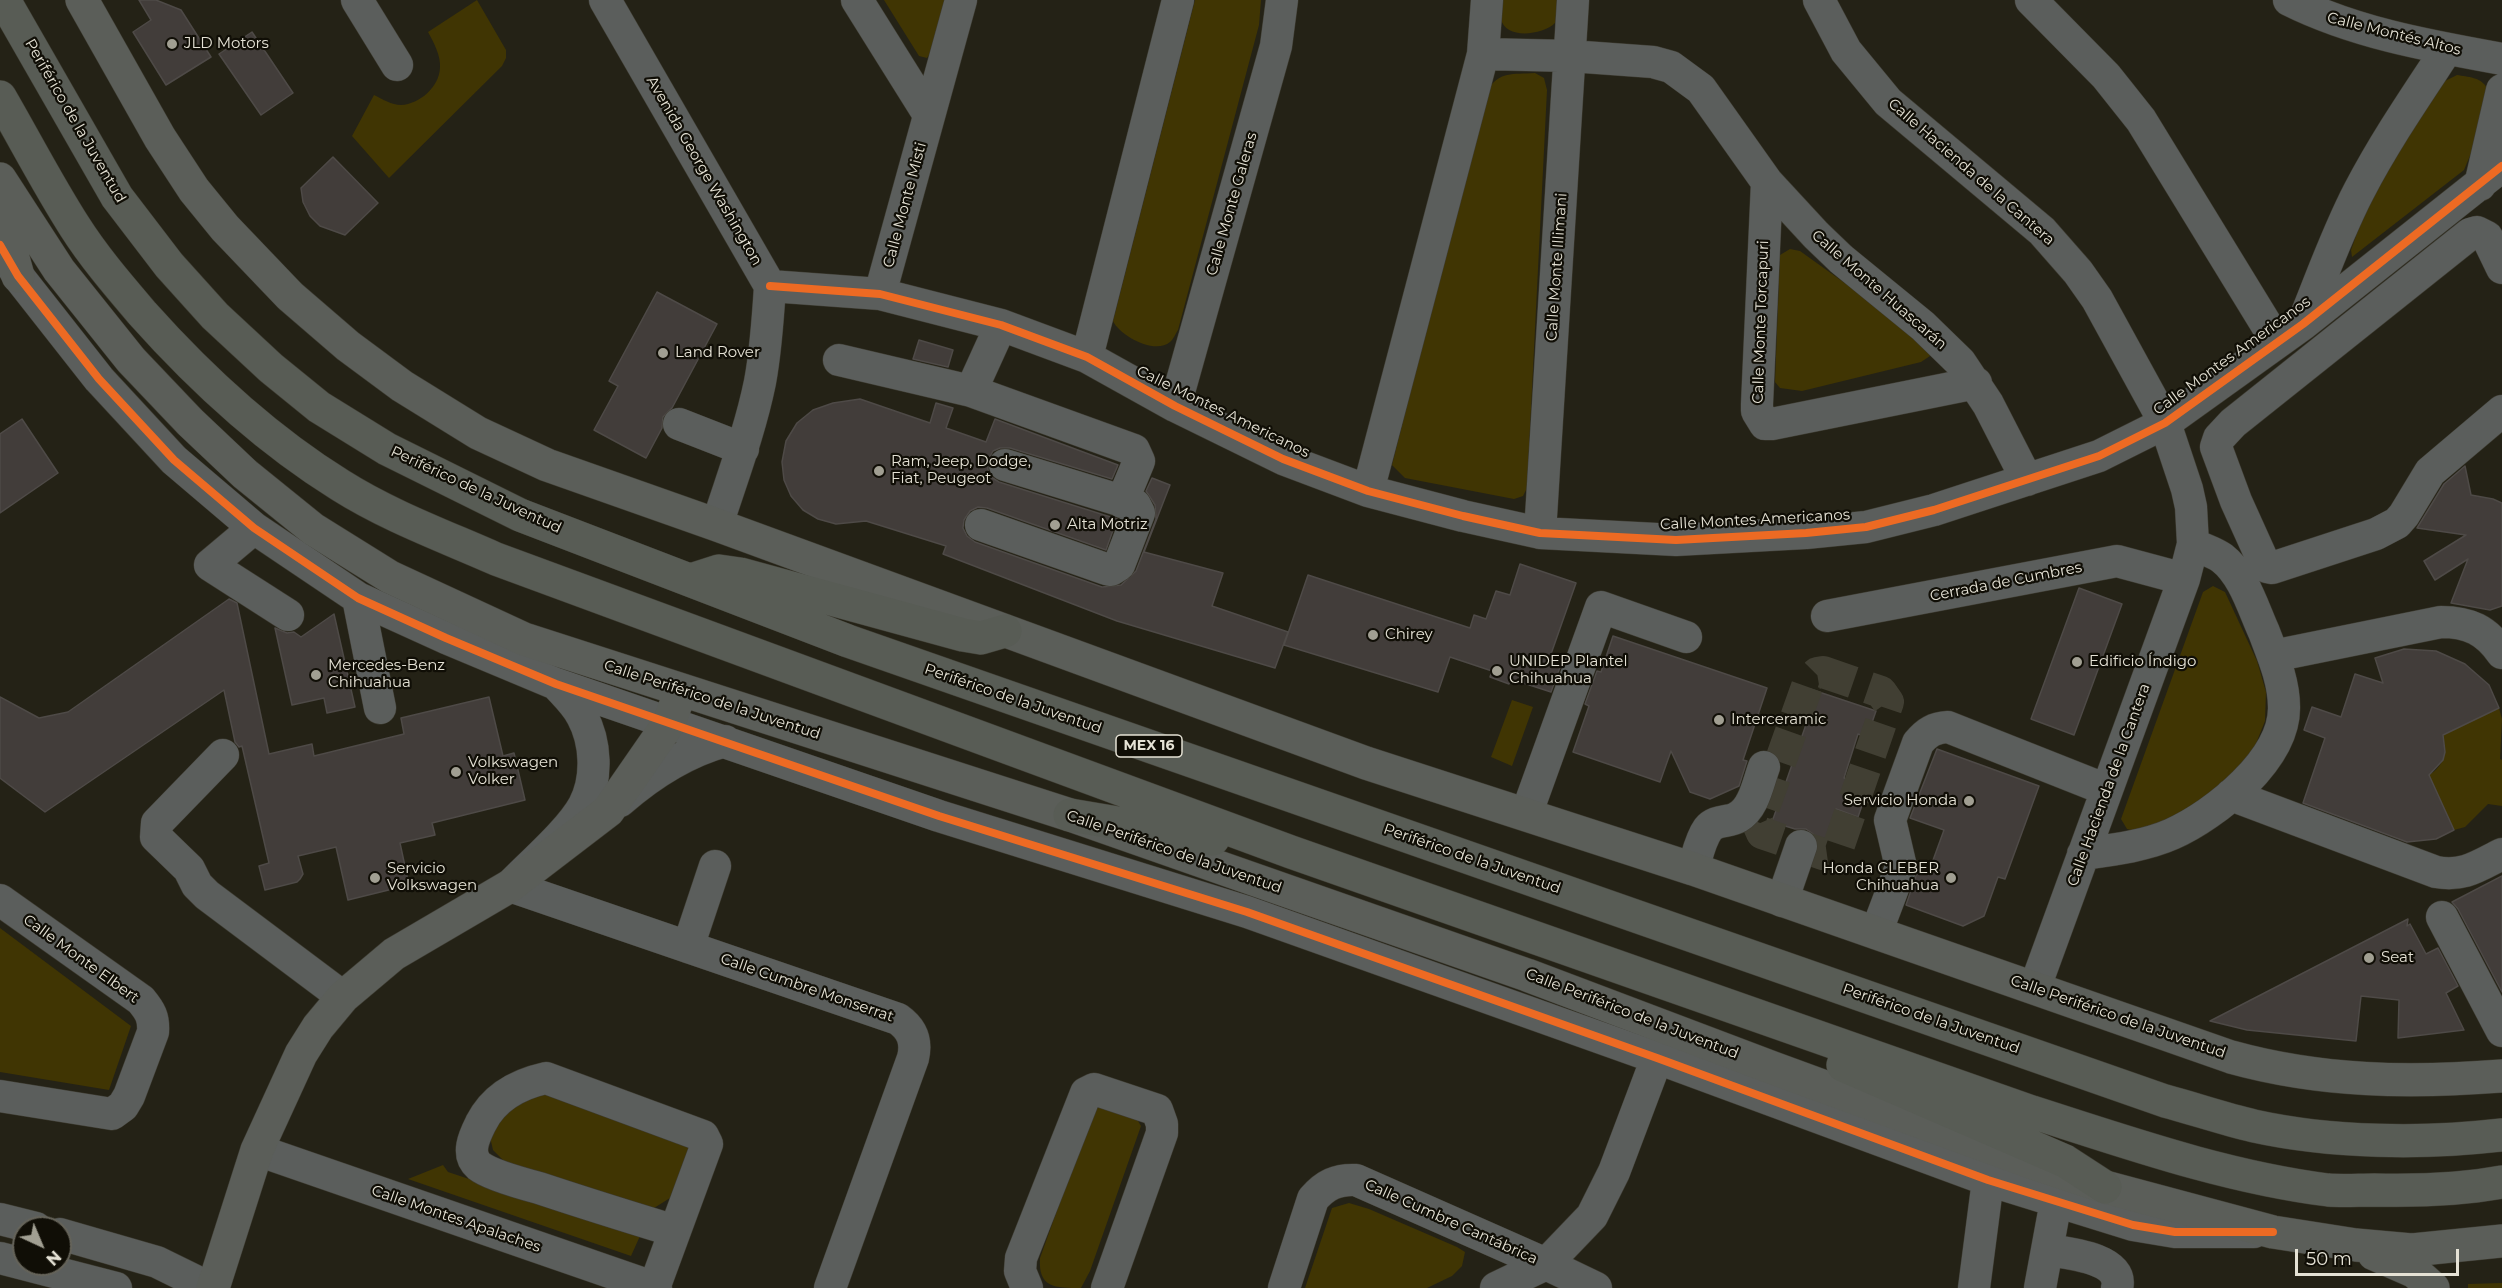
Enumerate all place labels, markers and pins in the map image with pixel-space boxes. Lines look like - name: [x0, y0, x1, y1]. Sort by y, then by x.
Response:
- place label: JLD Motors: [184, 35, 269, 53]
- marker: JLD Motors: [165, 37, 179, 51]
- place label: Land Rover: [675, 344, 760, 362]
- marker: Land Rover: [656, 346, 670, 360]
- place label: Ram, Jeep, Dodge, Fiat, Peugeot: [891, 453, 1031, 488]
- marker: Ram, Jeep, Dodge, Fiat, Peugeot: [872, 464, 886, 478]
- place label: Alta Motriz: [1067, 516, 1148, 534]
- marker: Alta Motriz: [1048, 518, 1062, 532]
- place label: Chirey: [1385, 626, 1433, 644]
- marker: Chirey: [1366, 628, 1380, 642]
- place label: UNIDEP Plantel Chihuahua: [1509, 653, 1627, 688]
- place label: Edificio Índigo: [2089, 653, 2196, 671]
- marker: Edificio Índigo: [2070, 655, 2084, 669]
- place label: Mercedes-Benz Chihuahua: [328, 657, 445, 692]
- marker: UNIDEP Plantel Chihuahua: [1490, 664, 1504, 678]
- marker: Mercedes-Benz Chihuahua: [309, 668, 323, 682]
- place label: Interceramic: [1731, 711, 1826, 729]
- marker: Interceramic: [1712, 713, 1726, 727]
- place label: Volkswagen Volker: [468, 754, 558, 789]
- marker: Volkswagen Volker: [449, 765, 463, 779]
- place label: Servicio Honda: [1844, 792, 1957, 810]
- marker: Servicio Honda: [1962, 794, 1976, 808]
- place label: Servicio Volkswagen: [387, 860, 477, 895]
- place label: Honda CLEBER Chihuahua: [1823, 860, 1939, 895]
- marker: Servicio Volkswagen: [368, 871, 382, 885]
- marker: Honda CLEBER Chihuahua: [1944, 871, 1958, 885]
- place label: Seat: [2381, 949, 2414, 967]
- marker: Seat: [2362, 951, 2376, 965]

